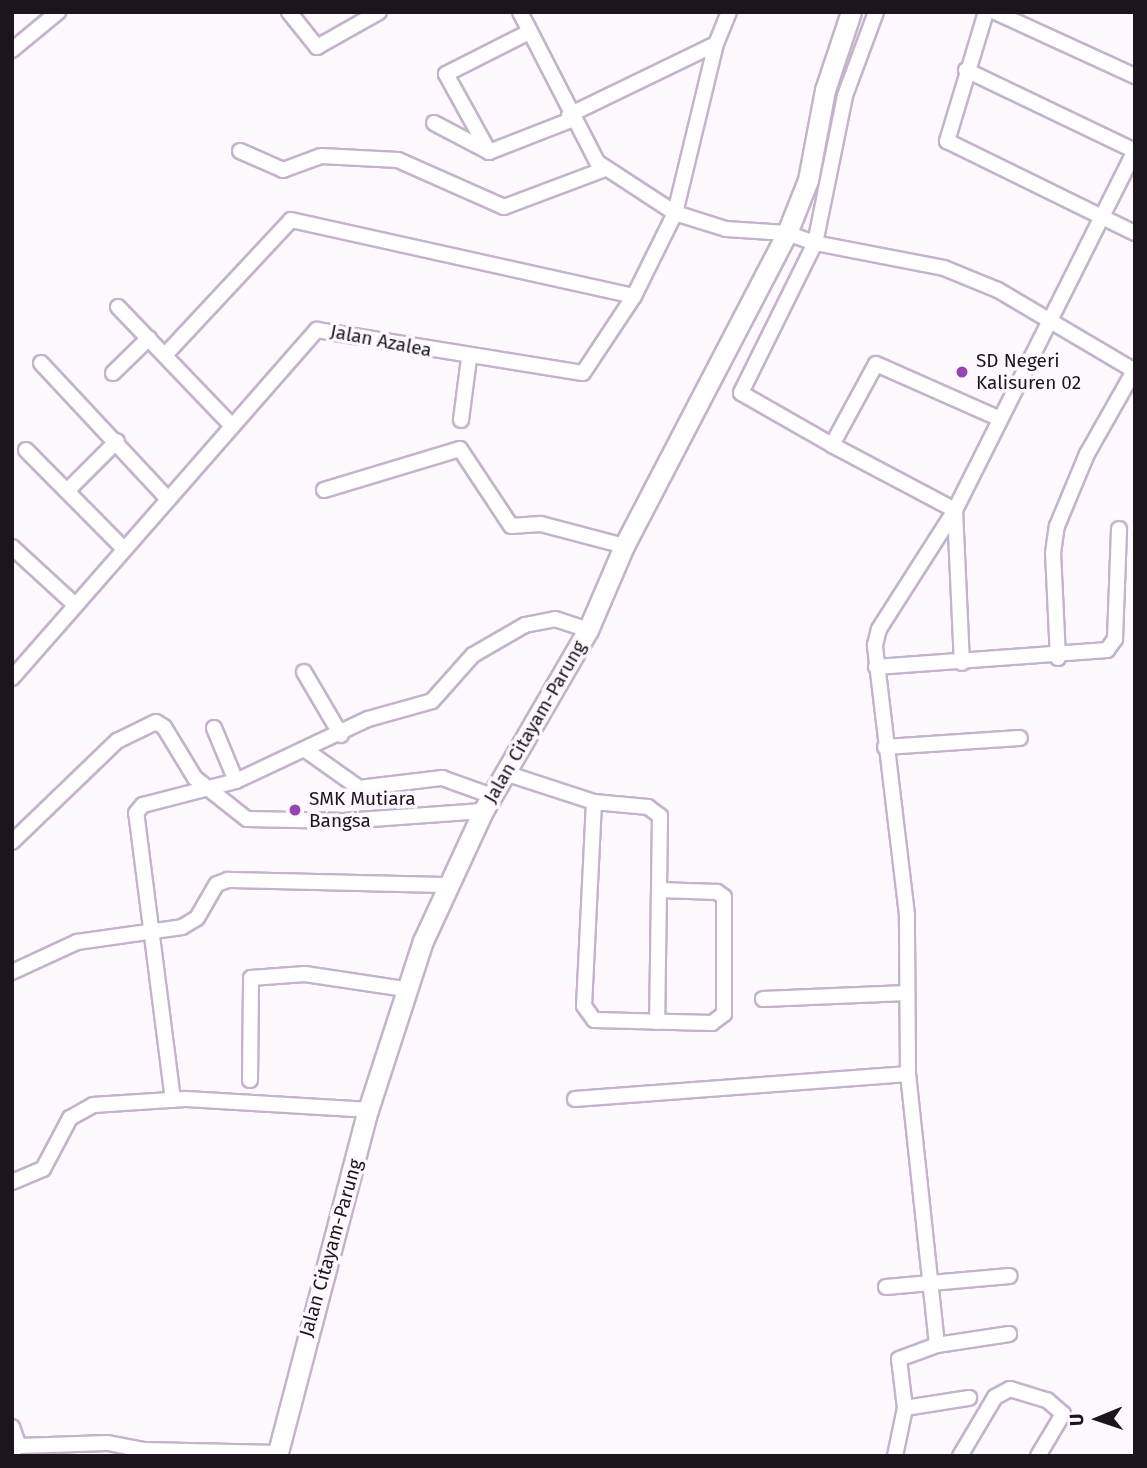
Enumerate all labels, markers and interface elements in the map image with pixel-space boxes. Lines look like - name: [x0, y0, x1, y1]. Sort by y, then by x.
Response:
- street label: Jalan Azalea: [328, 320, 434, 362]
- place label: SD Negeri Kalisuren 02: [976, 350, 1081, 394]
- marker: SD Negeri Kalisuren 02: [954, 364, 970, 380]
- street label: Jalan Citayam-Parung: [479, 637, 591, 807]
- place label: SMK Mutiara Bangsa: [309, 788, 416, 832]
- marker: SMK Mutiara Bangsa: [287, 802, 303, 818]
- street label: Jalan Citayam-Parung: [295, 1157, 367, 1339]
- north arrow: [1063, 1384, 1133, 1454]
- text: U: [1065, 1413, 1088, 1426]

